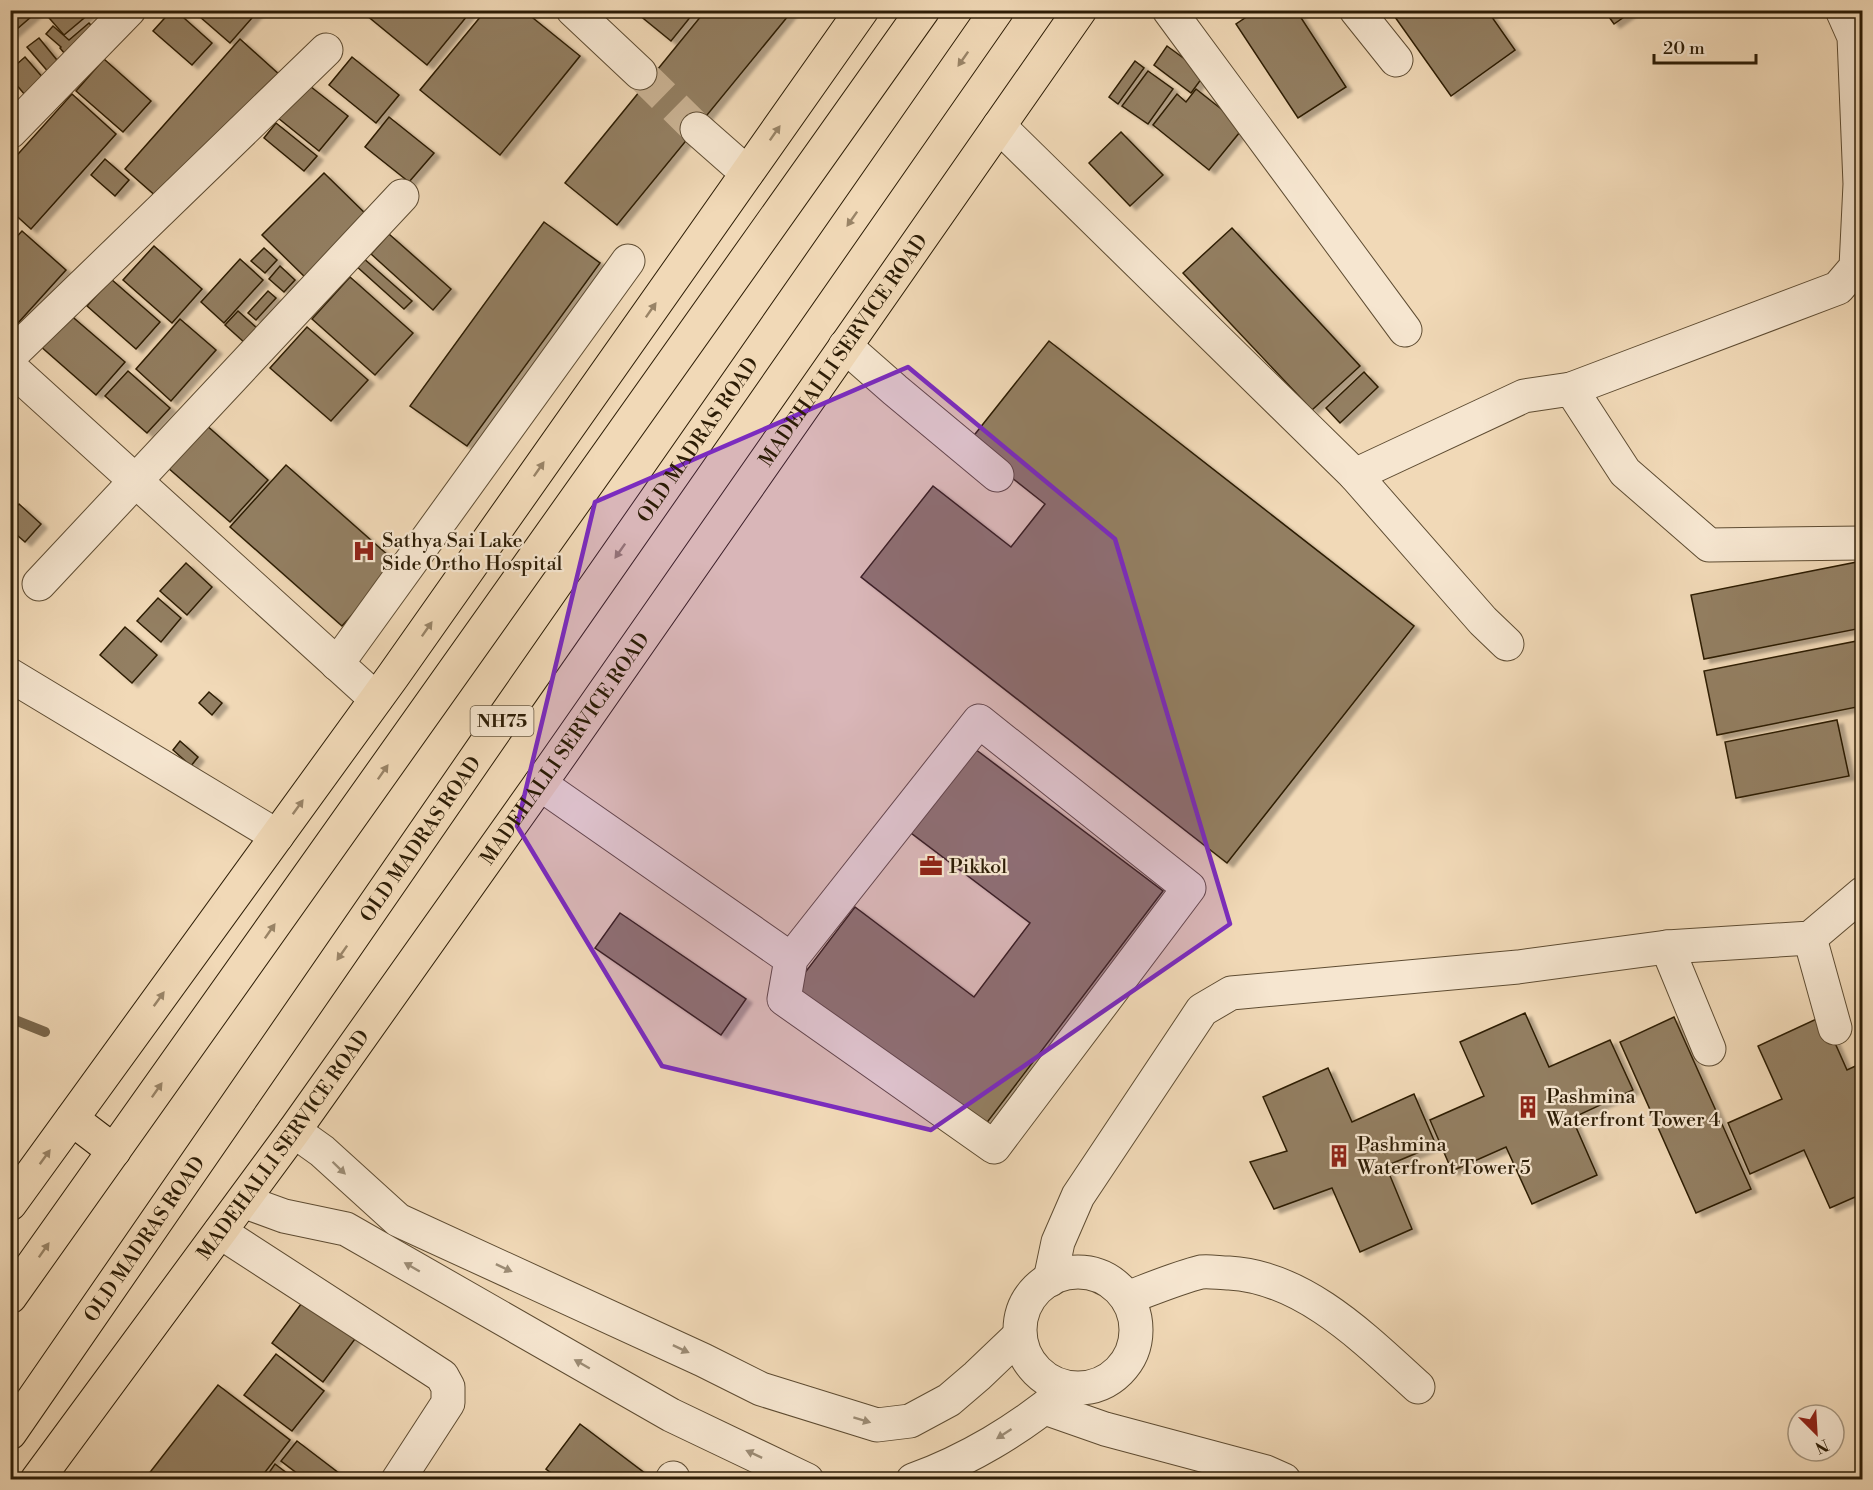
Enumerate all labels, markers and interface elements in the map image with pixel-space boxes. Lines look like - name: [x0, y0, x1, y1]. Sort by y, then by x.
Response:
- scale bar: [1654, 27, 1756, 65]
- text: 20 m: [1663, 37, 1705, 60]
- one-way arrow: [957, 50, 969, 66]
- one-way arrow: [769, 125, 780, 141]
- one-way arrow: [846, 210, 858, 226]
- street label: MADEHALLI SERVICE ROAD: [754, 230, 934, 472]
- one-way arrow: [645, 302, 657, 318]
- street label: OLD MADRAS ROAD: [632, 353, 765, 528]
- one-way arrow: [533, 461, 544, 477]
- place label: Sathya Sai Lake Side Ortho Hospital: [382, 529, 563, 577]
- hospital icon: Sathya Sai Lake Side Ortho Hospital: [351, 538, 377, 564]
- one-way arrow: [615, 543, 626, 559]
- one-way arrow: [421, 621, 433, 637]
- street label: MADEHALLI SERVICE ROAD: [476, 628, 656, 870]
- road number: NH75: [470, 706, 534, 736]
- street label: OLD MADRAS ROAD: [355, 752, 487, 927]
- one-way arrow: [377, 765, 389, 781]
- one-way arrow: [292, 799, 304, 815]
- office icon: Pikkol: [918, 853, 944, 879]
- place label: Pikkol: [949, 855, 1007, 880]
- one-way arrow: [264, 924, 276, 940]
- one-way arrow: [336, 944, 348, 960]
- one-way arrow: [153, 991, 165, 1007]
- street label: MADEHALLI SERVICE ROAD: [192, 1025, 376, 1265]
- one-way arrow: [151, 1083, 163, 1099]
- place label: Pashmina Waterfront Tower 4: [1545, 1085, 1721, 1133]
- building icon: Pashmina Waterfront Tower 4: [1515, 1094, 1541, 1120]
- place label: Pashmina Waterfront Tower 5: [1356, 1133, 1531, 1181]
- building icon: Pashmina Waterfront Tower 5: [1326, 1143, 1352, 1169]
- one-way arrow: [39, 1149, 51, 1165]
- street label: OLD MADRAS ROAD: [79, 1152, 211, 1327]
- one-way arrow: [331, 1161, 346, 1175]
- one-way arrow: [38, 1242, 50, 1258]
- one-way arrow: [404, 1262, 420, 1273]
- one-way arrow: [495, 1263, 513, 1273]
- one-way arrow: [672, 1345, 690, 1355]
- one-way arrow: [573, 1359, 590, 1369]
- north arrow: [1786, 1403, 1846, 1463]
- one-way arrow: [853, 1416, 871, 1426]
- one-way arrow: [996, 1429, 1012, 1440]
- text: N: [1812, 1434, 1832, 1458]
- one-way arrow: [746, 1450, 763, 1459]

